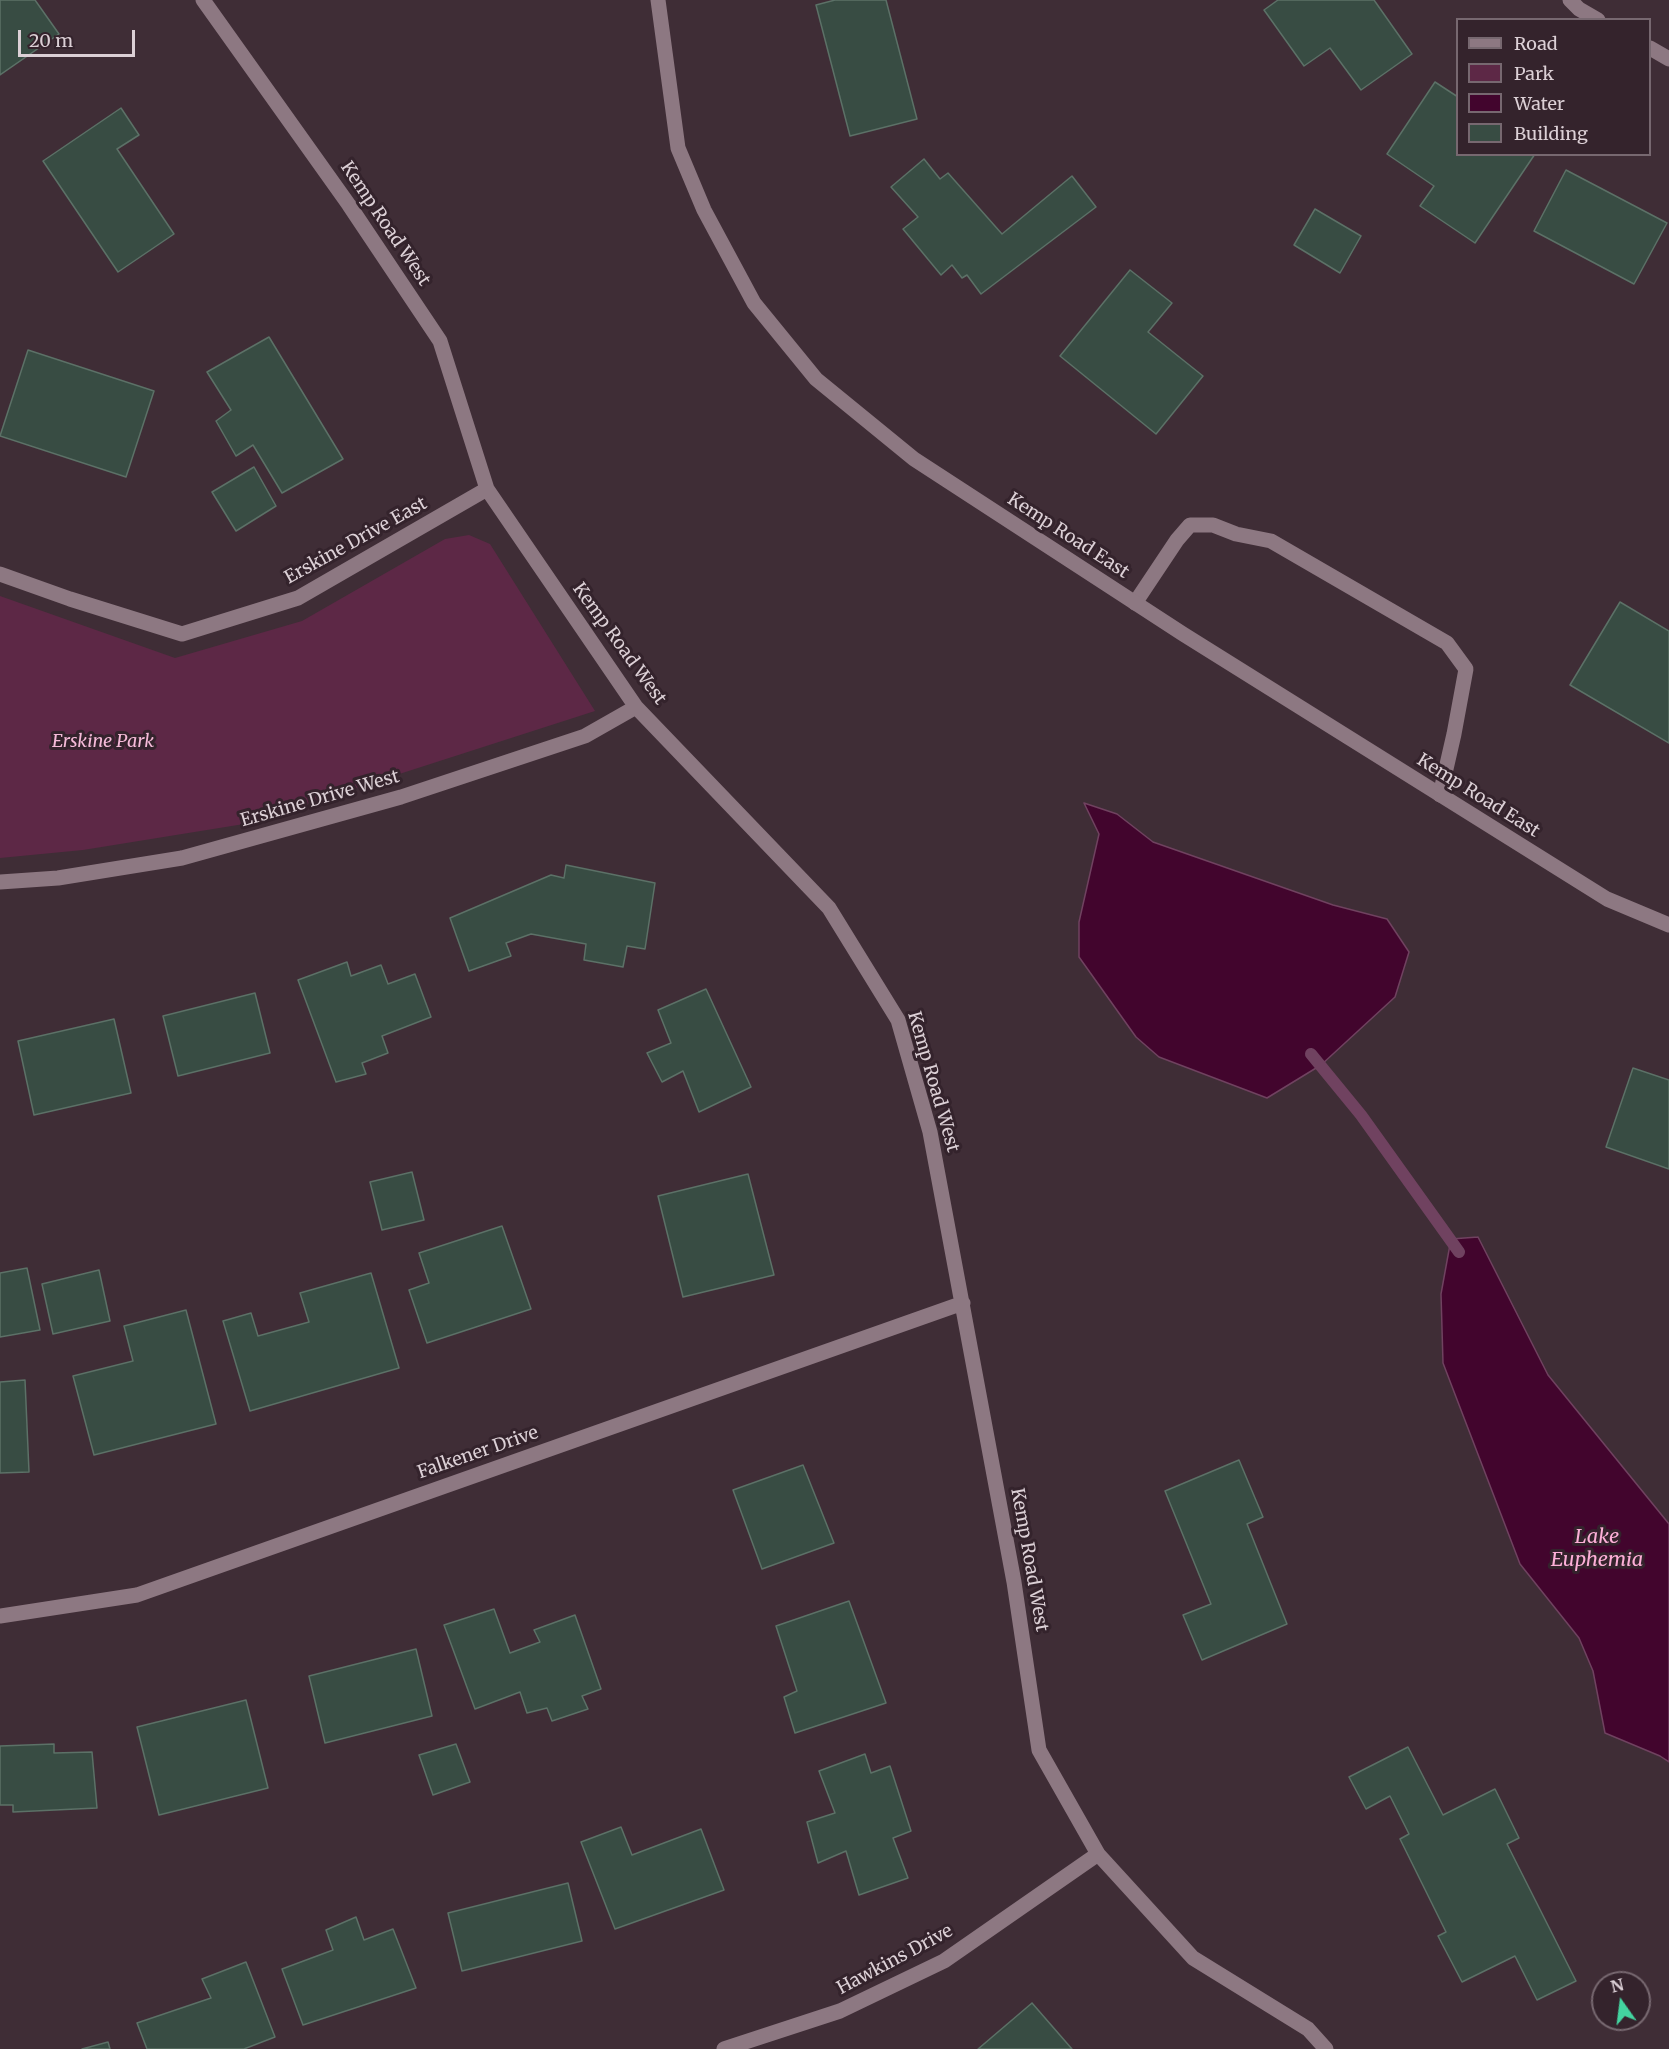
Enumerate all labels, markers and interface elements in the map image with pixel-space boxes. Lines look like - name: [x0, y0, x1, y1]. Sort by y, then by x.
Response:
- scale bar: [21, 18, 138, 56]
- legend: [1456, 18, 1651, 156]
- text: 20 m: [29, 29, 73, 52]
- text: Road: [1514, 32, 1558, 55]
- text: Park: [1514, 62, 1554, 85]
- text: Water: [1514, 92, 1565, 115]
- text: Building: [1514, 122, 1588, 145]
- street label: Kemp Road West: [335, 158, 435, 290]
- street label: Kemp Road East: [1003, 489, 1133, 583]
- street label: Erskine Drive East: [281, 493, 431, 589]
- street label: Kemp Road West: [568, 579, 670, 709]
- park label: Erskine Park: [52, 731, 154, 753]
- street label: Kemp Road East: [1413, 750, 1543, 842]
- street label: Erskine Drive West: [238, 766, 402, 832]
- street label: Kemp Road West: [903, 1009, 963, 1155]
- street label: Falkener Drive: [415, 1422, 541, 1484]
- street label: Kemp Road West: [1006, 1487, 1052, 1633]
- water label: Lake Euphemia: [1551, 1525, 1643, 1572]
- street label: Hawkins Drive: [833, 1920, 957, 2000]
- north arrow: [1591, 1971, 1651, 2031]
- text: N: [1609, 1974, 1626, 1997]

